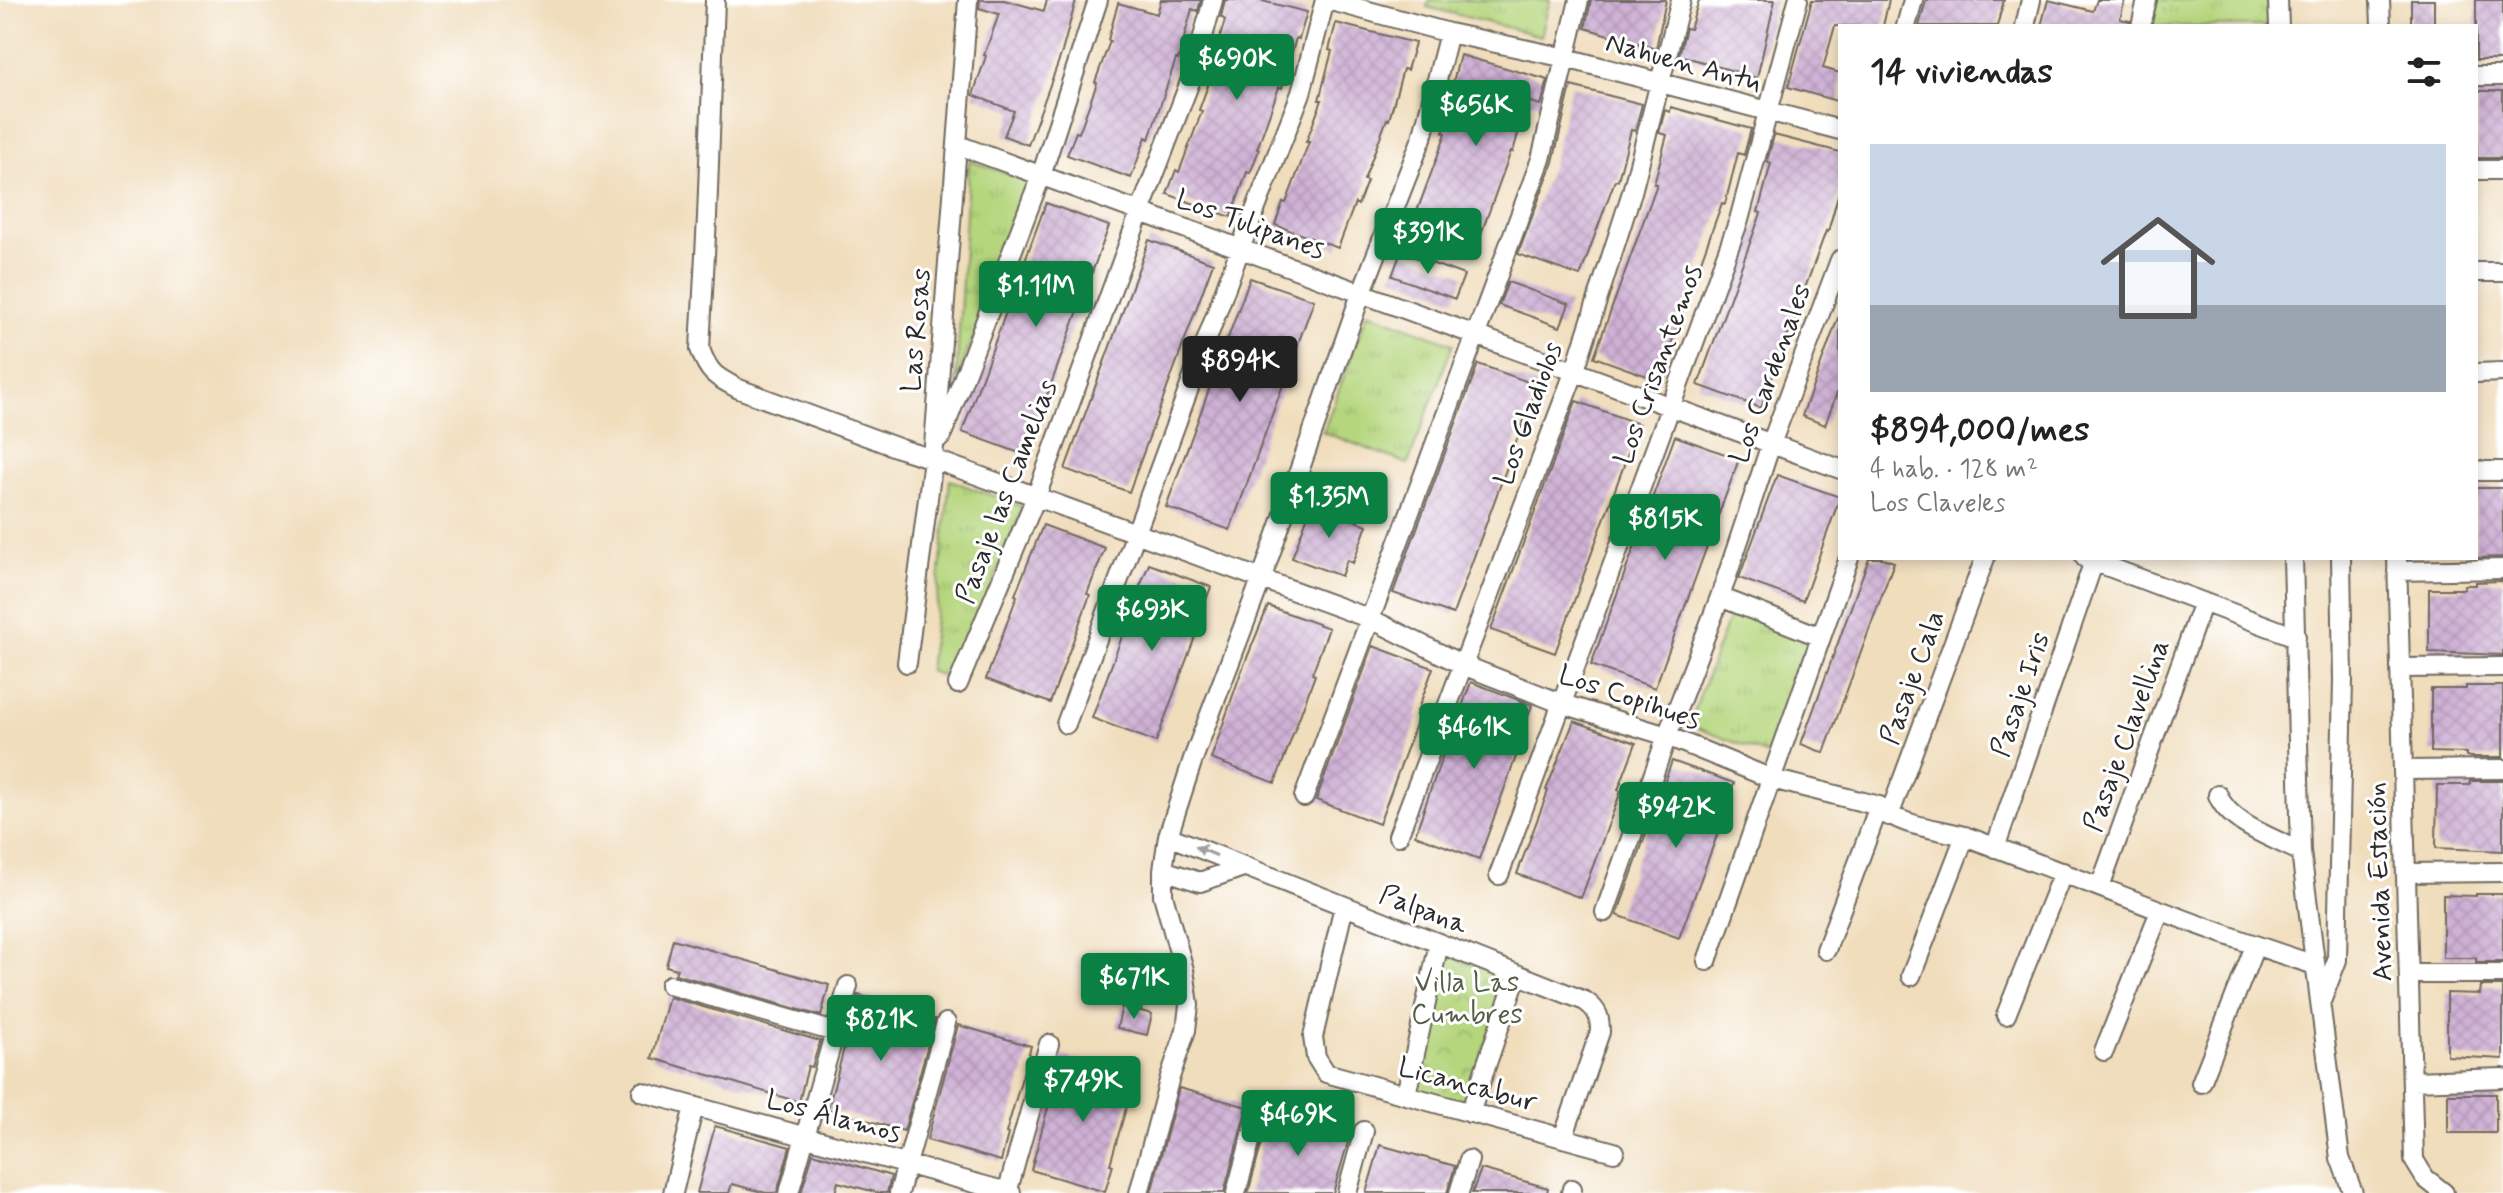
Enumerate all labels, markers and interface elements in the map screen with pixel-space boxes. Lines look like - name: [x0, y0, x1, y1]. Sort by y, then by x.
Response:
- street label: Nahuen Antu: [1602, 25, 1765, 102]
- pin: $690K: [1181, 34, 1293, 102]
- text: $690K: [1198, 43, 1276, 77]
- text: 14 viviendas: [1870, 50, 2053, 95]
- icon: filters: [2402, 50, 2446, 94]
- pin: $656K: [1420, 80, 1532, 148]
- text: $656K: [1439, 89, 1513, 123]
- street label: Los Tulipanes: [1170, 181, 1330, 269]
- icon: home: [2086, 196, 2230, 340]
- pin: $391K: [1372, 208, 1484, 276]
- text: $391K: [1392, 217, 1464, 251]
- street label: Los Crisantemos: [1606, 260, 1713, 470]
- pin: $1.11M: [971, 261, 1101, 329]
- street label: Las Rosas: [894, 267, 941, 394]
- text: $1.11M: [997, 270, 1075, 304]
- street label: Los Cardenales: [1722, 279, 1821, 469]
- pin: $894K: [1184, 336, 1296, 404]
- street label: Los Gladiolos: [1486, 337, 1572, 491]
- text: $894K: [1200, 345, 1280, 379]
- street label: Pasaje las Camelias: [948, 375, 1067, 609]
- text: $894,000/mes: [1870, 408, 2090, 453]
- text: 4 hab. · 128 m²: [1870, 453, 2038, 487]
- pin: $1.35M: [1264, 472, 1394, 540]
- text: $1.35M: [1289, 481, 1369, 515]
- text: Los Claveles: [1870, 487, 2006, 521]
- pin: $815K: [1609, 494, 1721, 562]
- text: $815K: [1628, 503, 1702, 537]
- pin: $693K: [1096, 585, 1208, 653]
- text: $693K: [1115, 594, 1189, 628]
- street label: Pasaje Cala: [1872, 606, 1955, 750]
- street label: Pasaje Iris: [1983, 627, 2060, 762]
- street label: Pasaje Clavellina: [2075, 634, 2179, 837]
- street label: Los Copihues: [1554, 657, 1705, 740]
- pin: $461K: [1418, 703, 1530, 771]
- text: $461K: [1437, 712, 1511, 746]
- pin: $942K: [1620, 782, 1732, 850]
- street label: Avenida Estación: [2359, 782, 2402, 982]
- text: $942K: [1637, 791, 1715, 825]
- one-way arrow: [1194, 845, 1217, 858]
- street label: Palpana: [1374, 877, 1473, 944]
- pin: $671K: [1078, 953, 1190, 1021]
- text: $671K: [1099, 962, 1169, 996]
- park label: Villa Las Cumbres: [1411, 965, 1523, 1034]
- pin: $821K: [825, 995, 937, 1063]
- text: $821K: [845, 1004, 917, 1038]
- street label: Licancabur: [1394, 1049, 1542, 1122]
- pin: $749K: [1027, 1056, 1139, 1124]
- text: $749K: [1044, 1065, 1122, 1099]
- street label: Los Álamos: [762, 1081, 905, 1153]
- pin: $469K: [1242, 1090, 1354, 1158]
- text: $469K: [1260, 1099, 1336, 1133]

